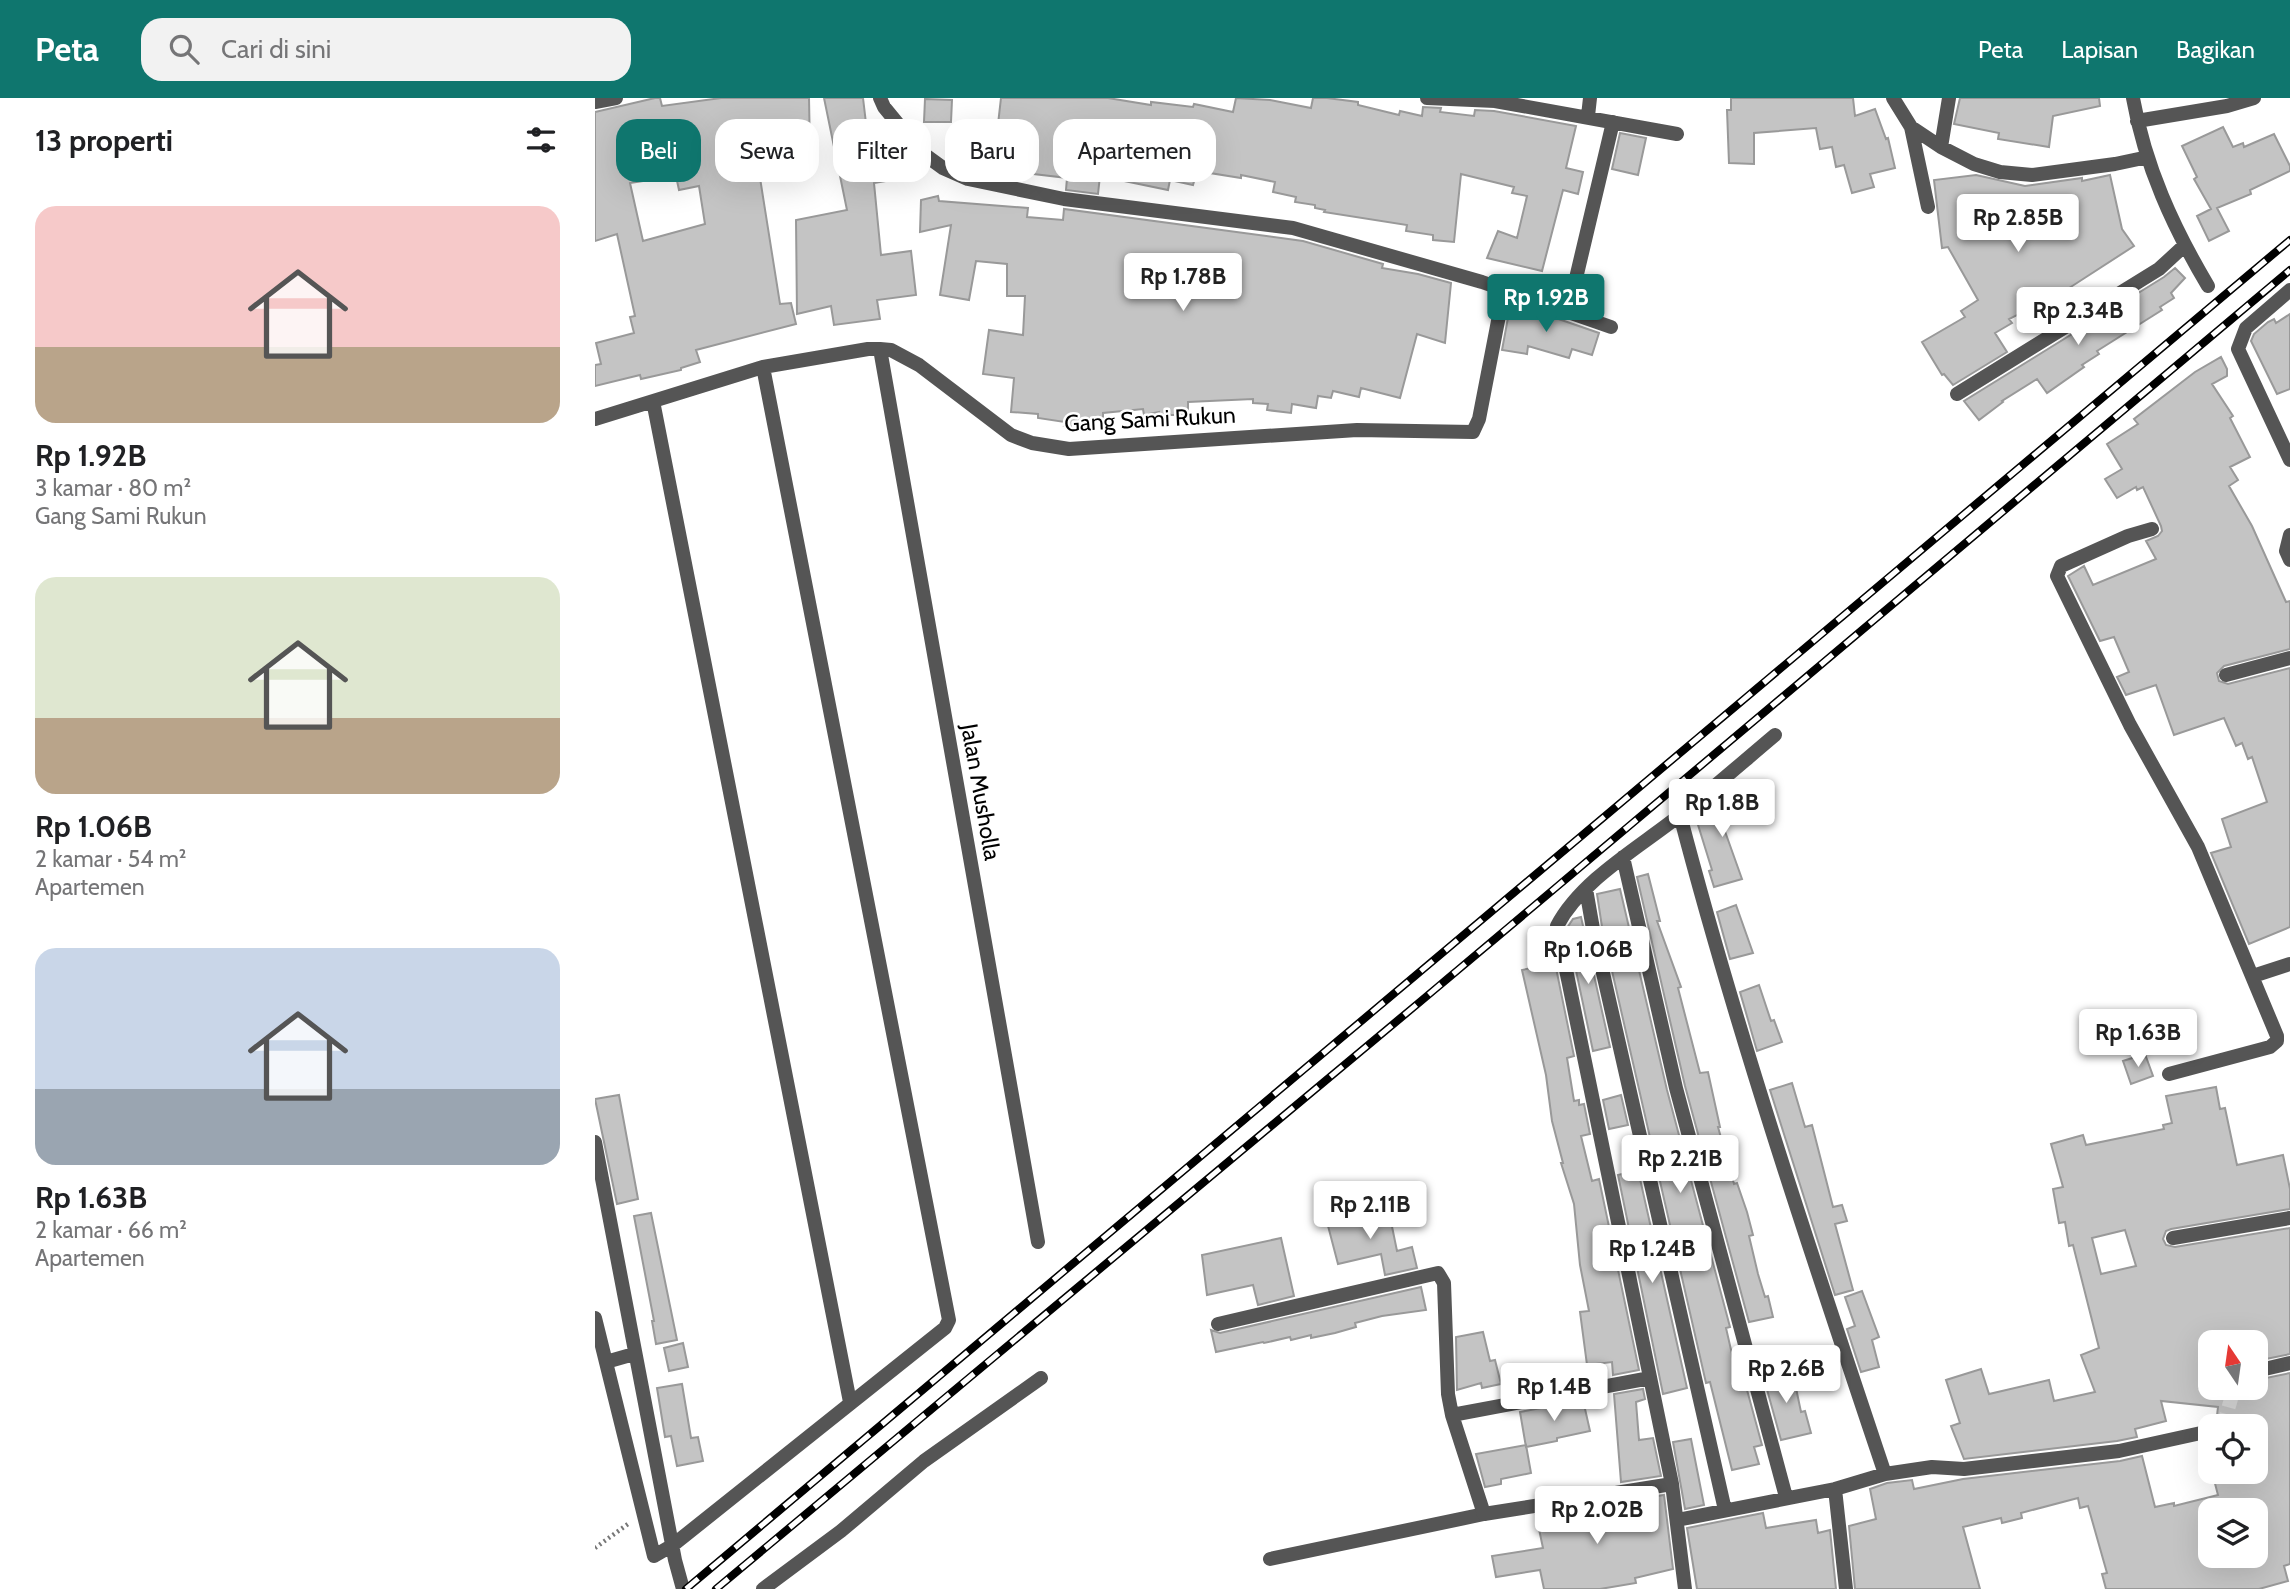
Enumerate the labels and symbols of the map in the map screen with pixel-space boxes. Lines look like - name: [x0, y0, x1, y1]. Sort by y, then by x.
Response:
- pin: Rp 2.85B: [1946, 194, 2090, 254]
- pin: Rp 1.78B: [1111, 254, 1255, 313]
- pin: Rp 1.92B: [1474, 274, 1618, 334]
- pin: Rp 2.34B: [2006, 288, 2150, 347]
- street label: Gang Sami Rukun: [1064, 401, 1236, 437]
- street label: Jalan Musholla: [955, 721, 1007, 862]
- pin: Rp 1.8B: [1657, 780, 1787, 839]
- pin: Rp 1.06B: [1516, 926, 1660, 986]
- pin: Rp 1.63B: [2066, 1010, 2210, 1069]
- pin: Rp 2.21B: [1608, 1136, 1752, 1195]
- pin: Rp 2.11B: [1298, 1182, 1442, 1241]
- pin: Rp 1.24B: [1580, 1226, 1724, 1285]
- north arrow: [2198, 1330, 2268, 1400]
- pin: Rp 2.6B: [1721, 1346, 1851, 1405]
- pin: Rp 1.4B: [1489, 1364, 1619, 1423]
- pin: Rp 2.02B: [1525, 1486, 1669, 1546]

